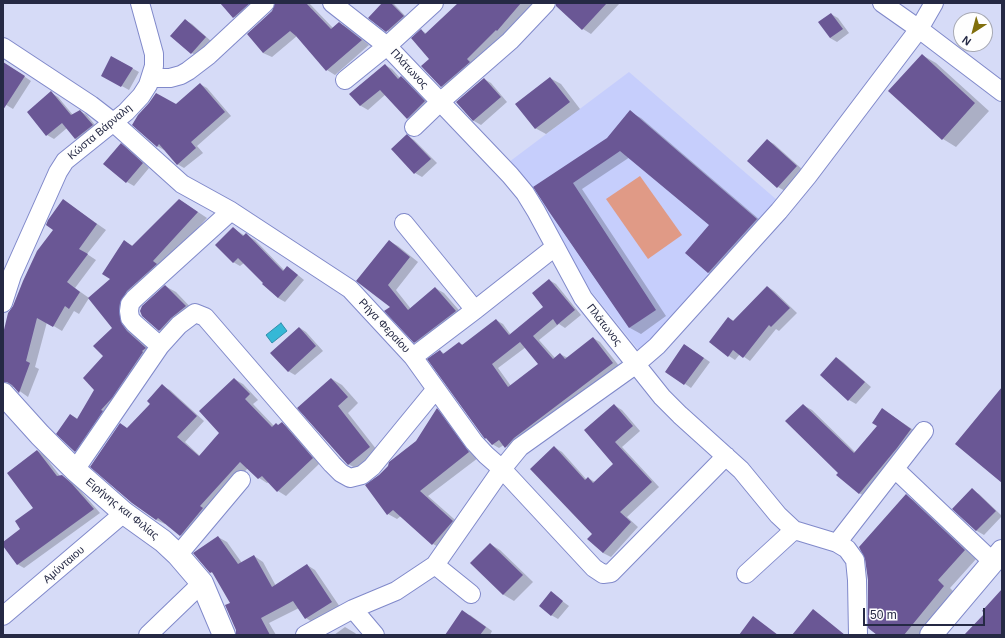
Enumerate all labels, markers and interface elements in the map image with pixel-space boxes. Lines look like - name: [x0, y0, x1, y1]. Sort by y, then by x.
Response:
- north arrow: [953, 12, 993, 52]
- text: N: [960, 34, 973, 48]
- street label: Πλάτωνος: [387, 46, 431, 92]
- street label: Κώστα Βάρναλη: [65, 101, 135, 163]
- street label: Ρήγα Φεραίου: [356, 296, 412, 356]
- street label: Πλάτωνος: [584, 301, 624, 349]
- street label: Ειρήνης και Φιλίας: [83, 475, 161, 543]
- street label: Αμύνταιου: [41, 544, 87, 586]
- scale bar: [865, 600, 987, 626]
- text: 50 m: [870, 608, 897, 622]

